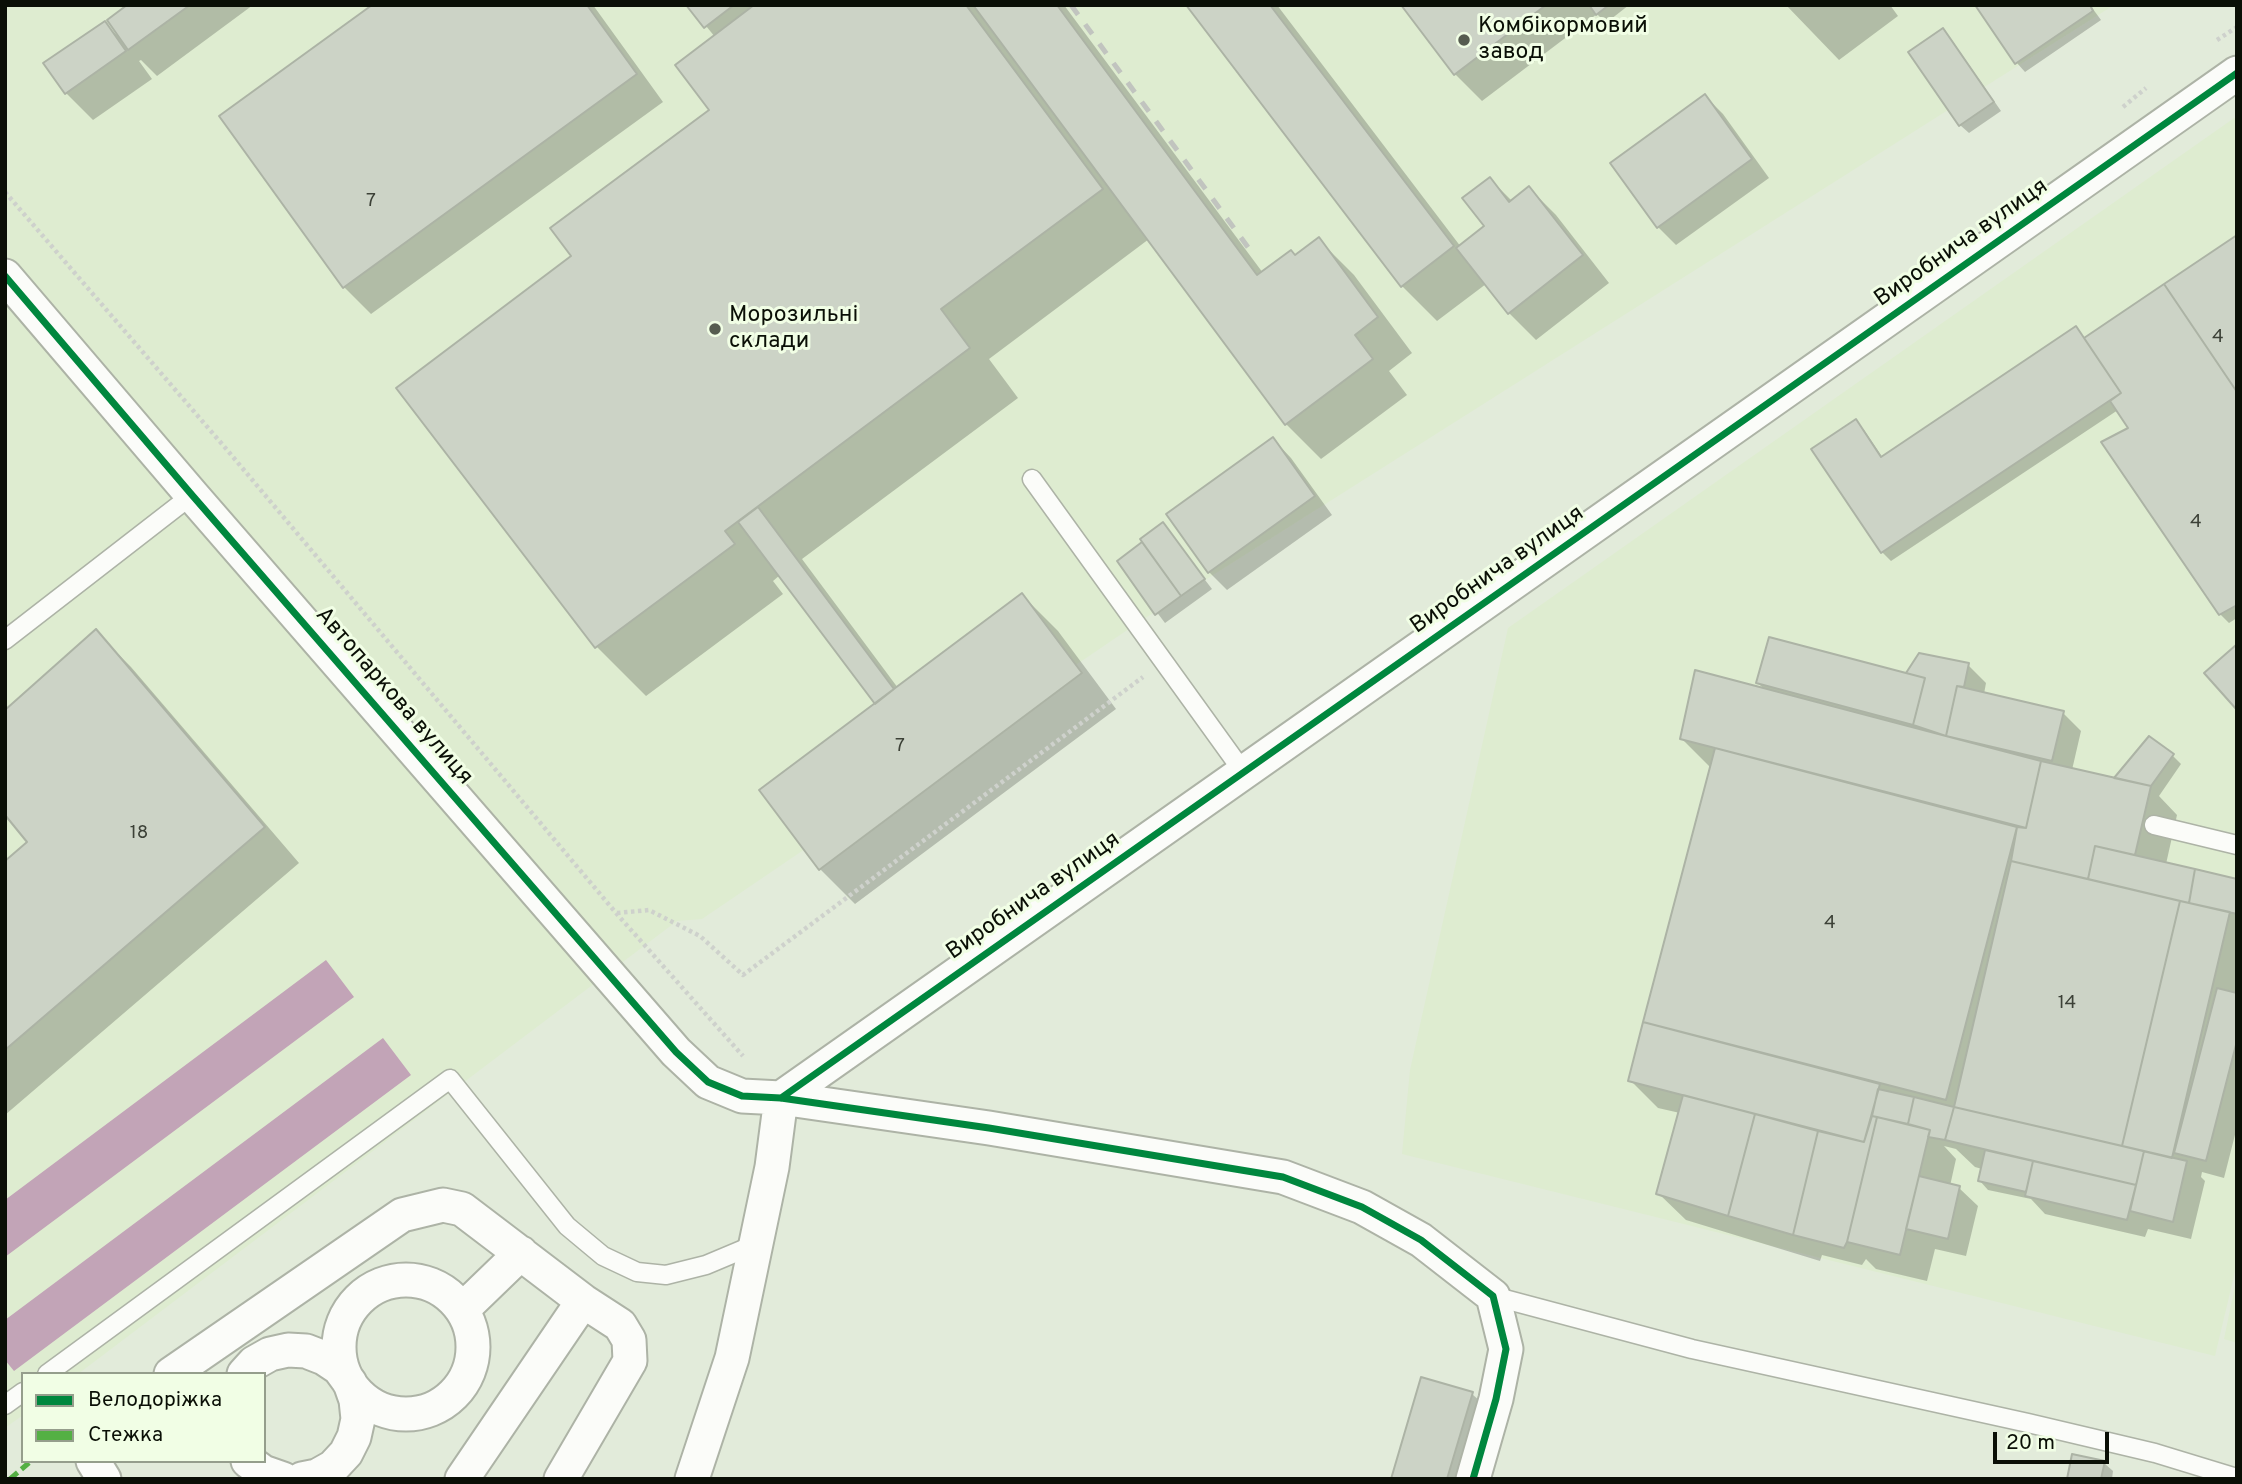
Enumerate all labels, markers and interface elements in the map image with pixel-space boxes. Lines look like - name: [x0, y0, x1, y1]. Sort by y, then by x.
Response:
- place label: Комбікормовий завод: [1478, 13, 1648, 67]
- marker: Комбікормовий завод: [1456, 32, 1472, 48]
- street label: Виробнича вулиця: [1870, 174, 2054, 314]
- house number: 7: [366, 191, 376, 213]
- place label: Морозильні склади: [729, 302, 858, 356]
- marker: Морозильні склади: [707, 321, 723, 337]
- house number: 4: [2212, 327, 2224, 349]
- street label: Виробнича вулиця: [1406, 501, 1590, 641]
- house number: 4: [2190, 512, 2202, 534]
- street label: Автопаркова вулиця: [308, 602, 478, 792]
- house number: 7: [895, 736, 905, 758]
- house number: 18: [130, 823, 148, 845]
- street label: Виробнича вулиця: [942, 827, 1126, 967]
- house number: 4: [1824, 913, 1836, 935]
- house number: 14: [2058, 993, 2076, 1015]
- legend: [21, 1372, 266, 1463]
- text: Велодоріжка: [88, 1387, 222, 1414]
- scale bar: [1997, 1418, 2112, 1462]
- text: Стежка: [88, 1422, 163, 1449]
- text: 20 m: [2006, 1430, 2055, 1457]

